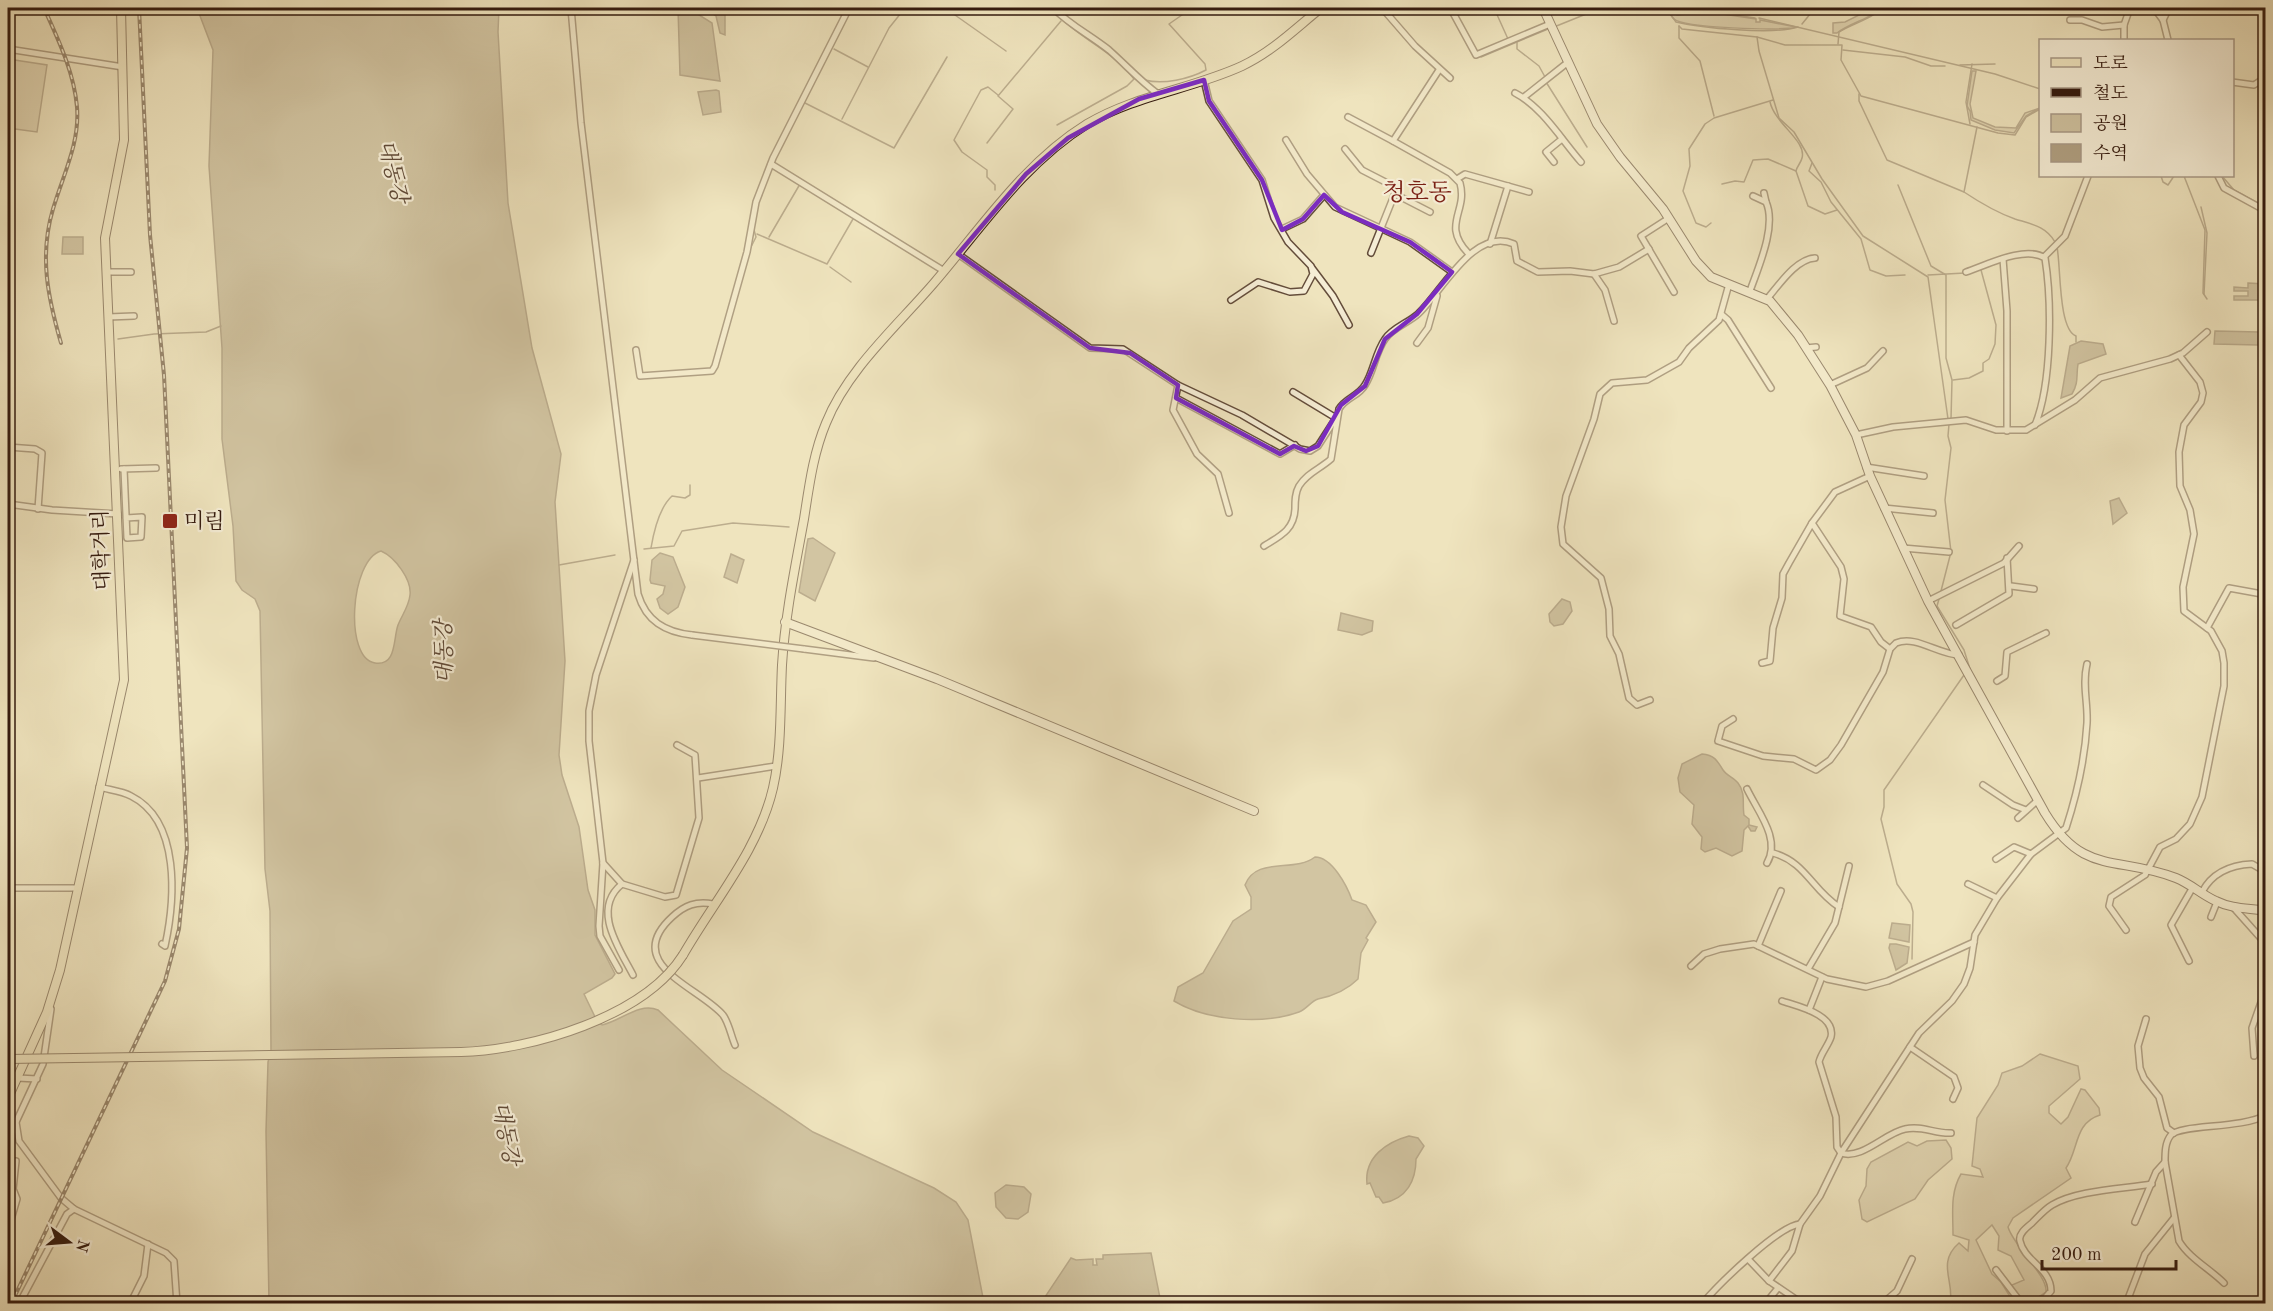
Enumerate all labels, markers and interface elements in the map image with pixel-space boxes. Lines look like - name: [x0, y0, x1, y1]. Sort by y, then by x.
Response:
- legend: [2039, 39, 2234, 177]
- text: 도로: [2093, 55, 2128, 73]
- text: 철도: [2093, 84, 2128, 103]
- text: 공원: [2093, 114, 2128, 133]
- water label: 대동강: [374, 137, 413, 209]
- text: 수역: [2093, 144, 2128, 163]
- district label: 청호동: [1382, 180, 1452, 206]
- street label: 대학거리: [89, 509, 114, 591]
- place label: 미림: [184, 510, 225, 533]
- marker: 미림: [161, 512, 179, 530]
- water label: 대동강: [431, 616, 457, 684]
- water label: 대동강: [488, 1100, 525, 1170]
- north arrow: [39, 1212, 99, 1272]
- scale bar: [2042, 1233, 2176, 1271]
- text: N: [72, 1237, 91, 1254]
- text: 200 m: [2051, 1246, 2102, 1264]

